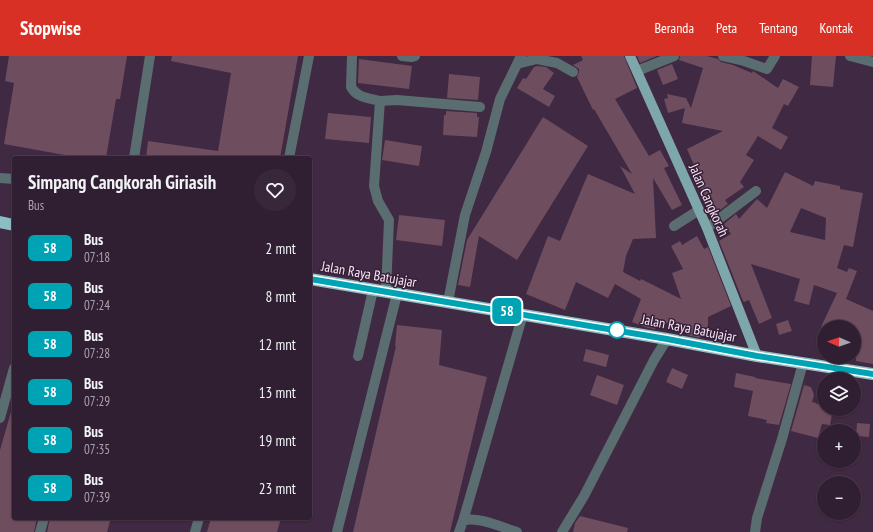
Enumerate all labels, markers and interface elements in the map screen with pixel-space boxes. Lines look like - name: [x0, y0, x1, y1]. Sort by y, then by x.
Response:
- text: Stopwise: [20, 16, 81, 40]
- text: Beranda: [654, 19, 694, 37]
- text: Peta: [716, 19, 737, 37]
- text: Tentang: [759, 19, 798, 37]
- text: Kontak: [820, 19, 853, 37]
- street label: Jalan Cangkorah: [685, 160, 733, 239]
- button: heart: [254, 169, 296, 211]
- text: Simpang Cangkorah Giriasih: [28, 170, 216, 194]
- text: Bus: [28, 197, 44, 214]
- text: Bus: [84, 230, 103, 249]
- text: 58: [43, 239, 57, 257]
- text: 2 mnt: [266, 239, 296, 258]
- text: 07:18: [84, 249, 110, 266]
- street label: Jalan Raya Batujajar: [319, 257, 418, 291]
- text: Bus: [84, 278, 103, 297]
- text: 58: [43, 287, 57, 305]
- text: 8 mnt: [266, 287, 296, 306]
- text: 07:24: [84, 297, 110, 314]
- line badge: 58: [489, 298, 525, 324]
- text: 58: [500, 302, 514, 320]
- street label: Jalan Raya Batujajar: [639, 310, 738, 346]
- north arrow: [817, 320, 861, 364]
- map controls: [817, 320, 861, 520]
- unlabelled marker: [608, 321, 626, 339]
- text: Bus: [84, 326, 103, 345]
- text: 58: [43, 335, 57, 353]
- text: 12 mnt: [259, 335, 296, 354]
- text: 07:28: [84, 345, 110, 362]
- button: layers: [817, 372, 861, 416]
- text: Bus: [84, 374, 103, 393]
- text: 58: [43, 383, 57, 401]
- text: 13 mnt: [259, 383, 296, 402]
- text: 07:29: [84, 393, 110, 410]
- text: Bus: [84, 422, 103, 441]
- button: +: [817, 424, 861, 468]
- text: 58: [43, 431, 57, 449]
- text: 19 mnt: [259, 431, 296, 450]
- text: 07:35: [84, 441, 110, 458]
- text: Bus: [84, 470, 103, 489]
- button: −: [817, 476, 861, 520]
- text: 58: [43, 479, 57, 497]
- text: 23 mnt: [259, 479, 296, 498]
- text: 07:39: [84, 489, 110, 506]

